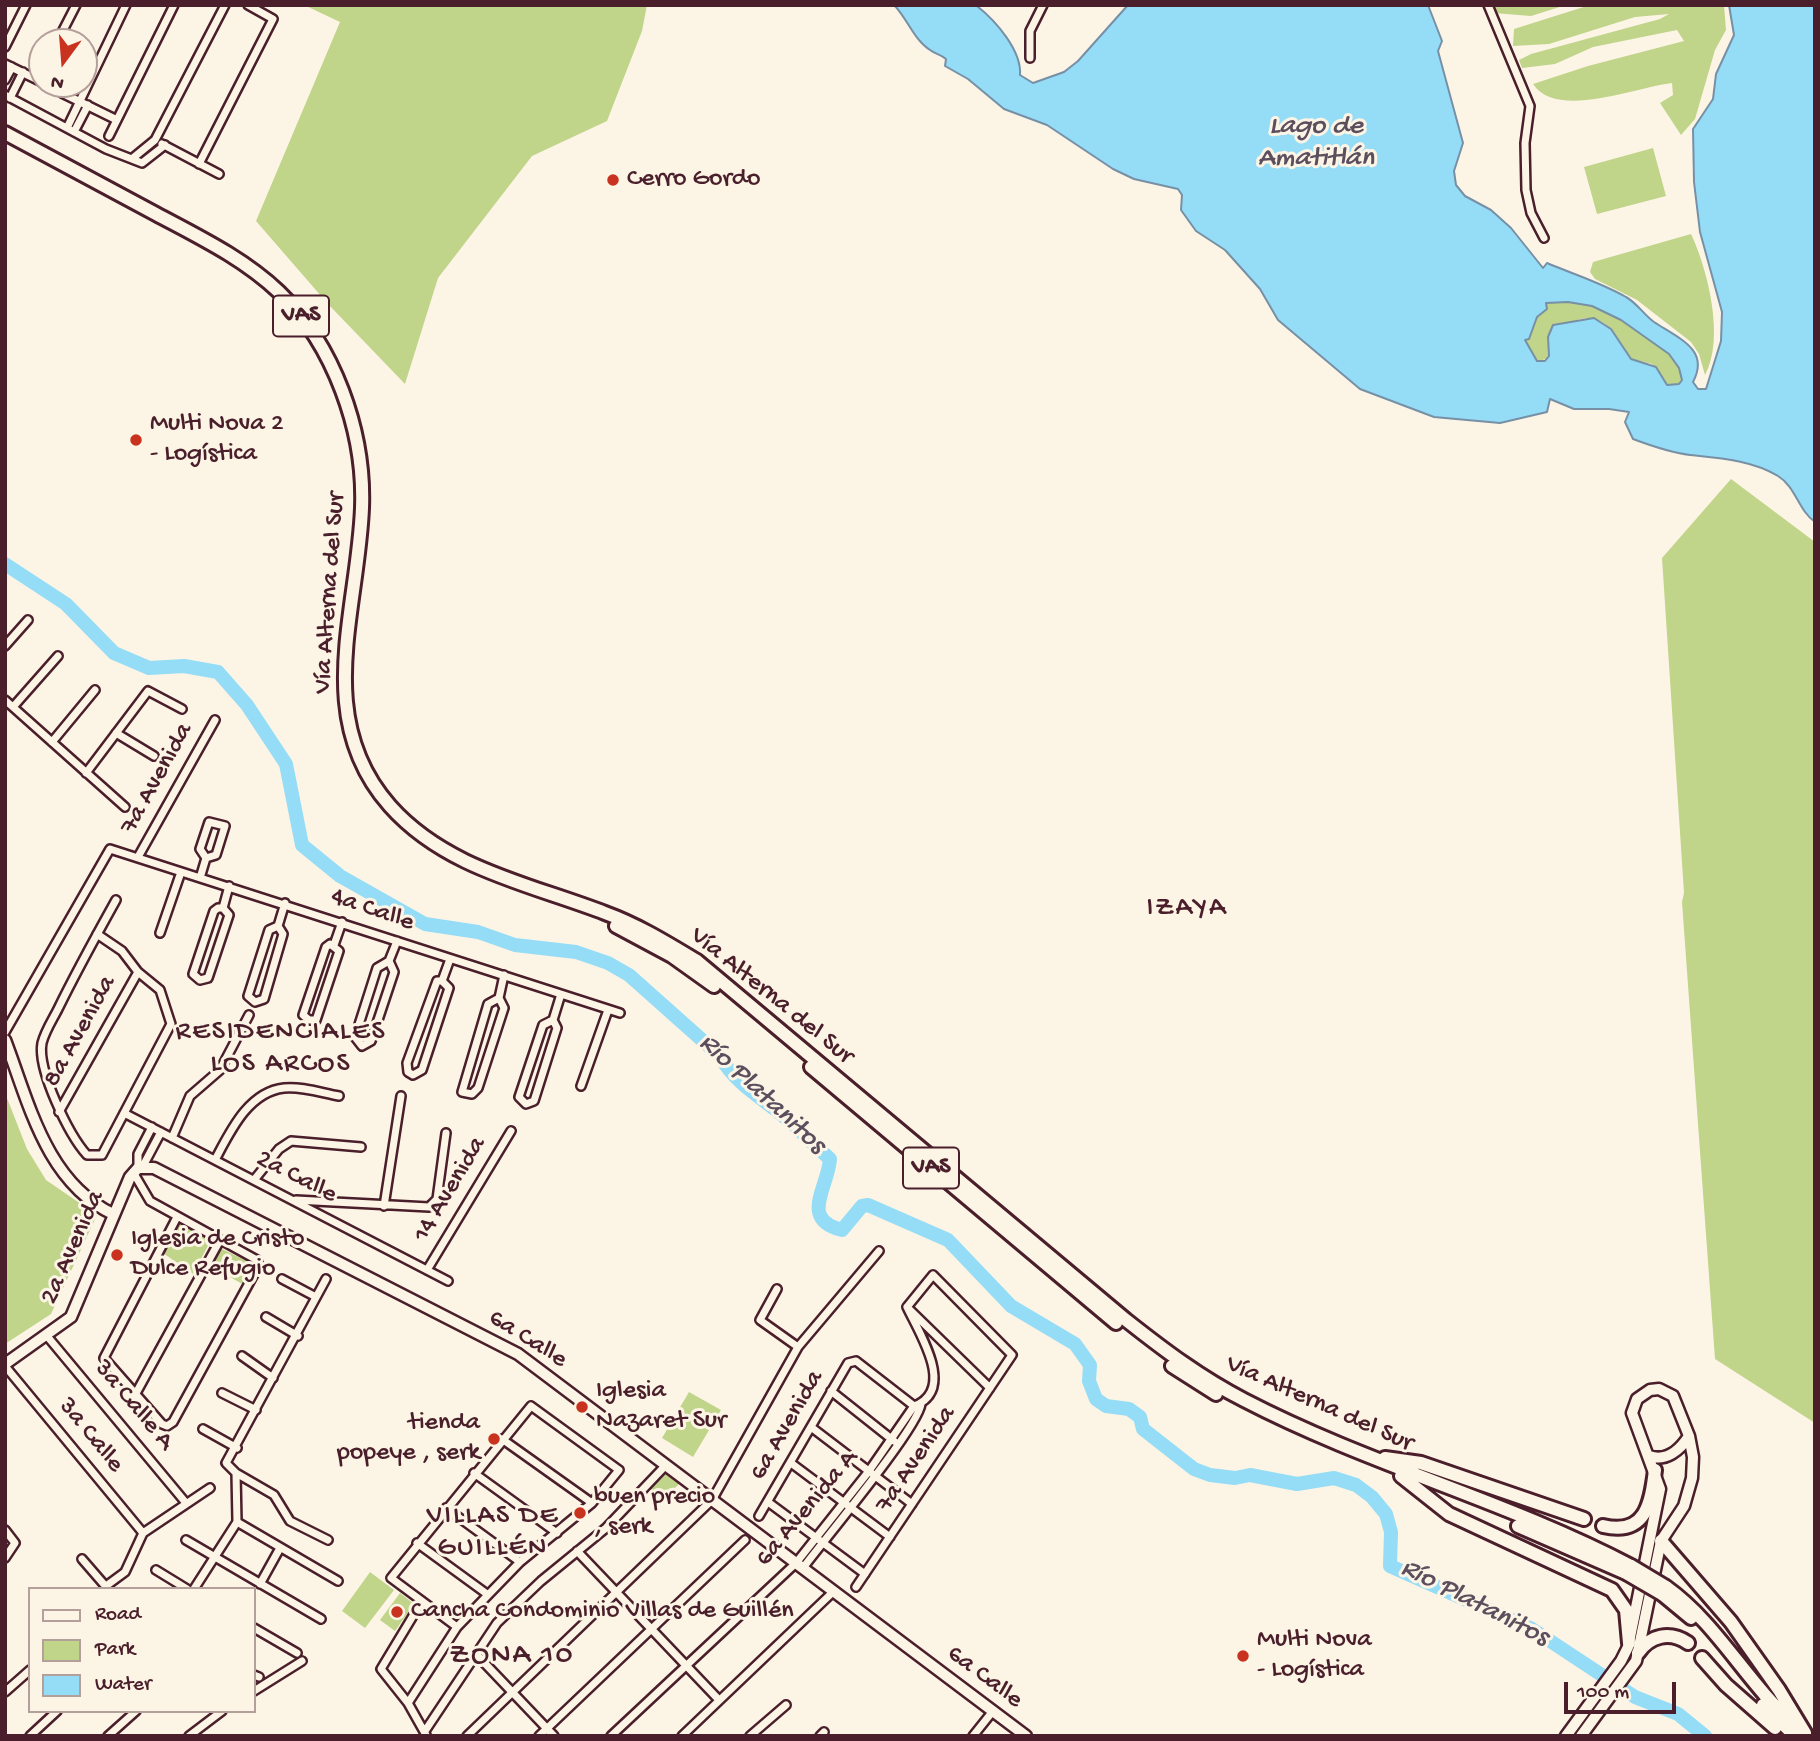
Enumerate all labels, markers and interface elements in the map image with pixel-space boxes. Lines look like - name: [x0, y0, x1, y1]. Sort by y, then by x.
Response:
- north arrow: [28, 28, 98, 98]
- text: N: [48, 69, 67, 95]
- water label: Lago de Amatitlán: [1258, 111, 1374, 177]
- place label: Cerro Gordo: [627, 164, 760, 196]
- marker: Cerro Gordo: [605, 172, 621, 188]
- road number: VAS: [273, 296, 329, 337]
- place label: Multi Nova 2 - Logística: [150, 409, 284, 471]
- marker: Multi Nova 2 - Logística: [128, 432, 144, 448]
- street label: Vía Alterna del Sur: [308, 491, 354, 695]
- street label: 7a Avenida: [115, 718, 201, 840]
- street label: 4a Calle: [326, 882, 418, 940]
- district label: IZAYA: [1147, 893, 1227, 927]
- street label: Vía Alterna del Sur: [683, 921, 859, 1073]
- street label: 8a Avenida: [38, 971, 124, 1093]
- district label: RESIDENCIALES LOS ARCOS: [177, 1017, 385, 1083]
- water label: Río Platanitos: [690, 1028, 832, 1162]
- street label: 14 Avenida: [408, 1132, 494, 1248]
- street label: 2a Calle: [250, 1144, 342, 1212]
- road number: VAS: [903, 1148, 959, 1188]
- street label: 2a Avenida: [35, 1186, 113, 1310]
- place label: Iglesia de Cristo Dulce Refugio: [131, 1224, 304, 1286]
- marker: Iglesia de Cristo Dulce Refugio: [109, 1247, 125, 1263]
- street label: 6a Calle: [482, 1304, 572, 1376]
- street label: Vía Alterna del Sur: [1220, 1350, 1418, 1460]
- street label: 3a Calle A: [86, 1354, 180, 1458]
- street label: 6a Avenida: [744, 1366, 832, 1486]
- place label: Iglesia Nazaret Sur: [596, 1376, 726, 1438]
- street label: 3a Calle: [50, 1392, 130, 1480]
- marker: Iglesia Nazaret Sur: [574, 1399, 590, 1415]
- street label: 7a Avenida: [870, 1401, 964, 1519]
- place label: tienda popeye , serk: [337, 1408, 480, 1470]
- marker: tienda popeye , serk: [486, 1431, 502, 1447]
- street label: 6a Avenida A: [750, 1444, 866, 1574]
- place label: buen precio , serk: [594, 1482, 715, 1544]
- district label: VILLAS DE GUILLÉN: [428, 1501, 558, 1567]
- marker: buen precio , serk: [572, 1505, 588, 1521]
- water label: Río Platanitos: [1394, 1552, 1554, 1656]
- legend: [28, 1587, 256, 1713]
- place label: Cancha Condominio Villas de Guillén: [411, 1596, 794, 1628]
- text: Road: [95, 1603, 141, 1628]
- marker: Cancha Condominio Villas de Guillén: [389, 1604, 405, 1620]
- place label: Multi Nova - Logística: [1257, 1625, 1372, 1686]
- text: Park: [95, 1638, 135, 1663]
- district label: ZONA 10: [450, 1639, 574, 1675]
- street label: 6a Calle: [940, 1639, 1028, 1717]
- marker: Multi Nova - Logística: [1235, 1648, 1251, 1664]
- scale bar: [1568, 1668, 1680, 1712]
- text: Water: [95, 1673, 151, 1698]
- text: 100 m: [1577, 1681, 1629, 1706]

